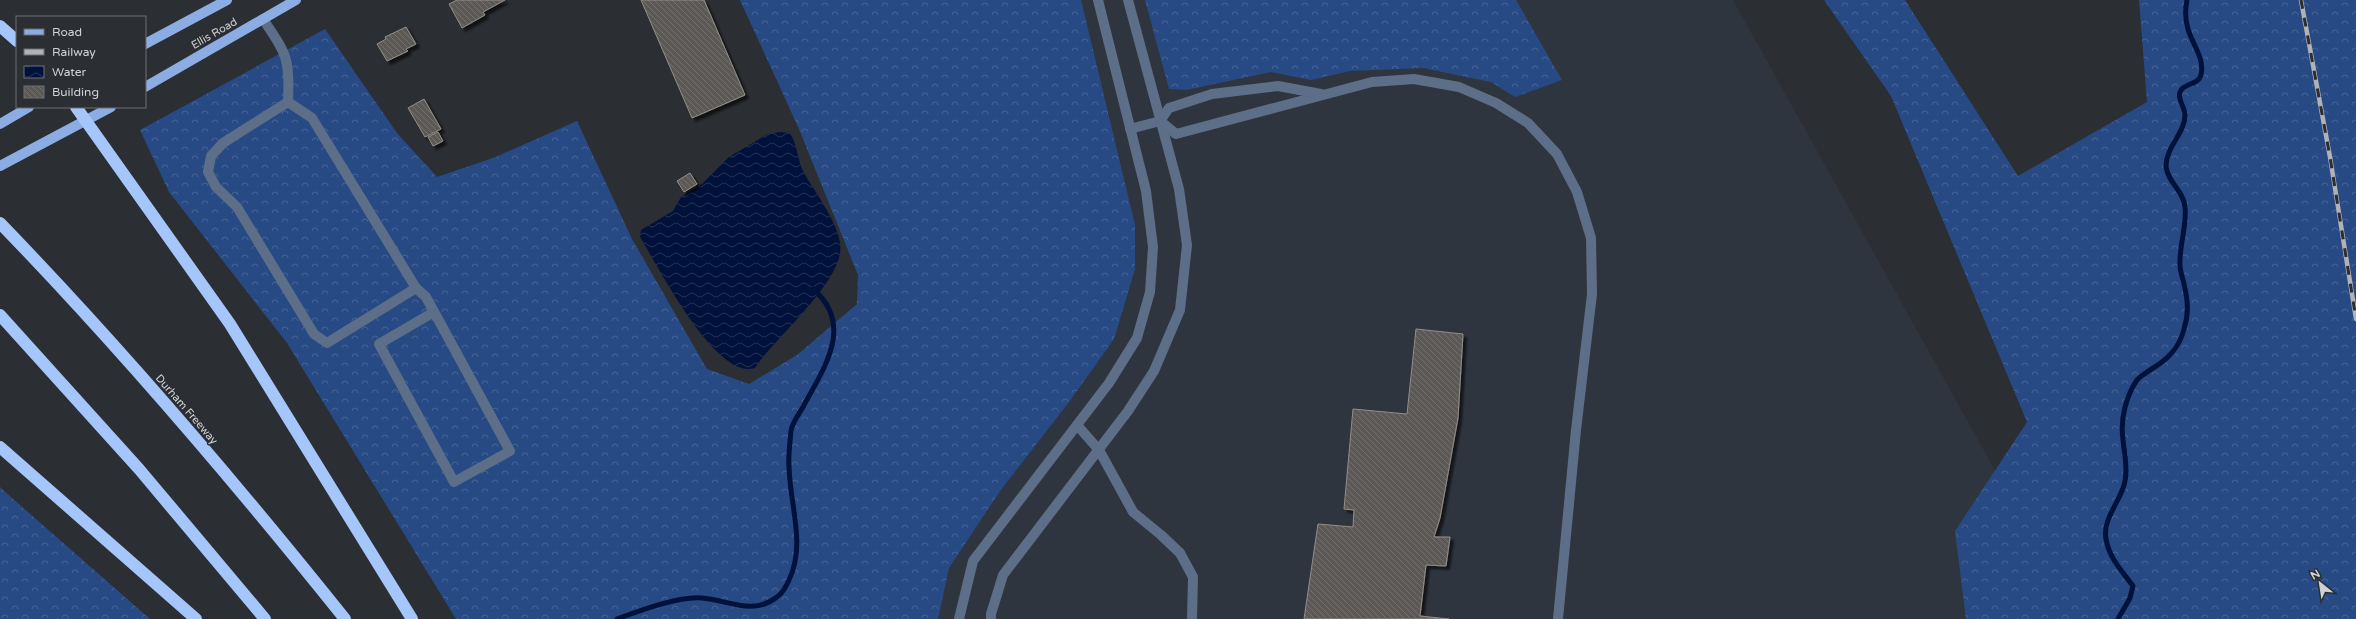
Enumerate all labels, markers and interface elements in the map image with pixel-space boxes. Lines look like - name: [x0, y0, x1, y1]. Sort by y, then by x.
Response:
- street label: Ellis Road: [189, 15, 240, 52]
- legend: [16, 16, 146, 108]
- text: Road: [52, 25, 82, 39]
- text: Railway: [52, 45, 96, 59]
- text: Water: [52, 65, 87, 79]
- text: Building: [52, 85, 99, 99]
- street label: Durham Freeway: [153, 372, 221, 447]
- north arrow: [2300, 563, 2340, 603]
- text: N: [2308, 567, 2322, 583]

